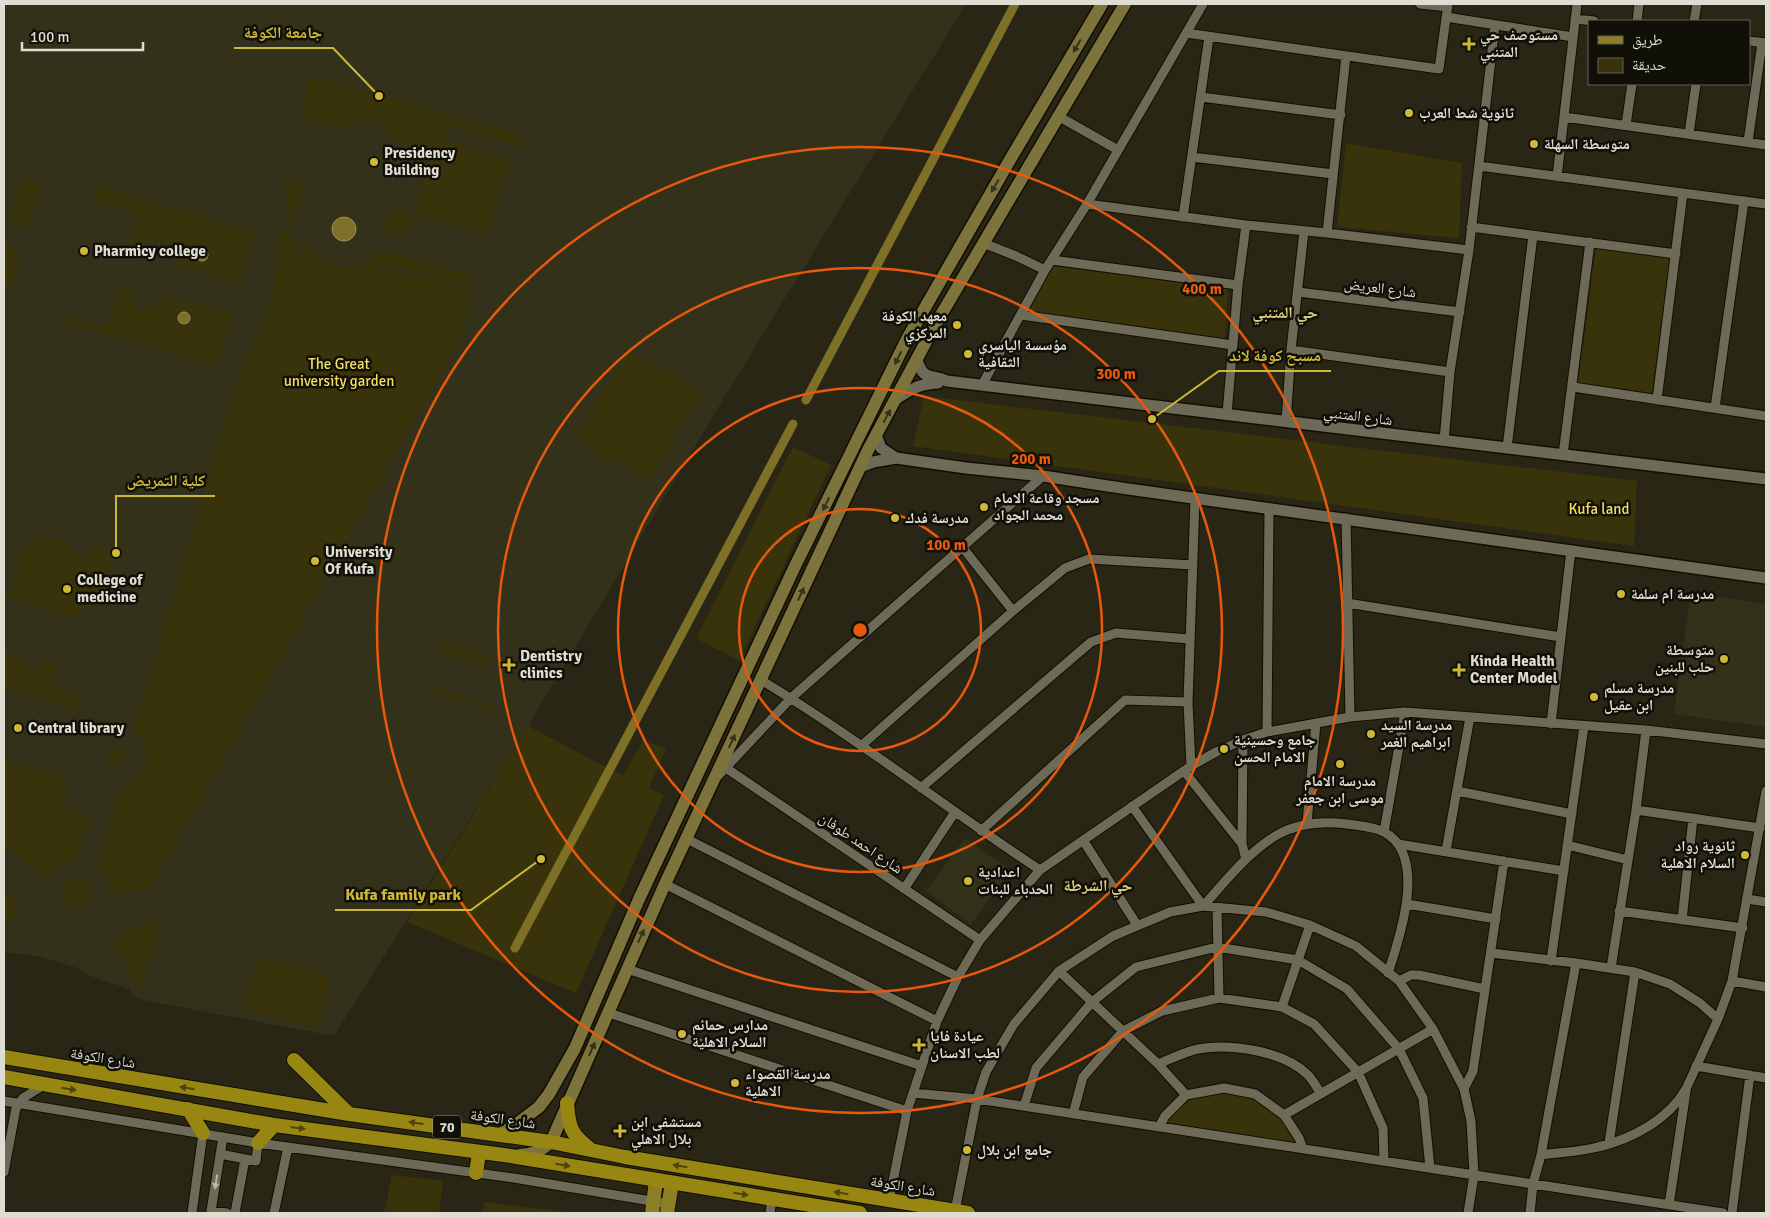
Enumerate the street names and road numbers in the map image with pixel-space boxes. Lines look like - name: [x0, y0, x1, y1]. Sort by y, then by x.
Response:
- street label: شارع العريض: [1343, 275, 1417, 302]
- street label: شارع المتنبي: [1322, 403, 1394, 432]
- street label: شارع احمد طوفان: [815, 808, 906, 879]
- street label: شارع الكوفة: [69, 1044, 137, 1073]
- street label: شارع الكوفة: [469, 1106, 537, 1133]
- road number: 70: [433, 1116, 461, 1138]
- street label: شارع الكوفة: [869, 1172, 937, 1201]

